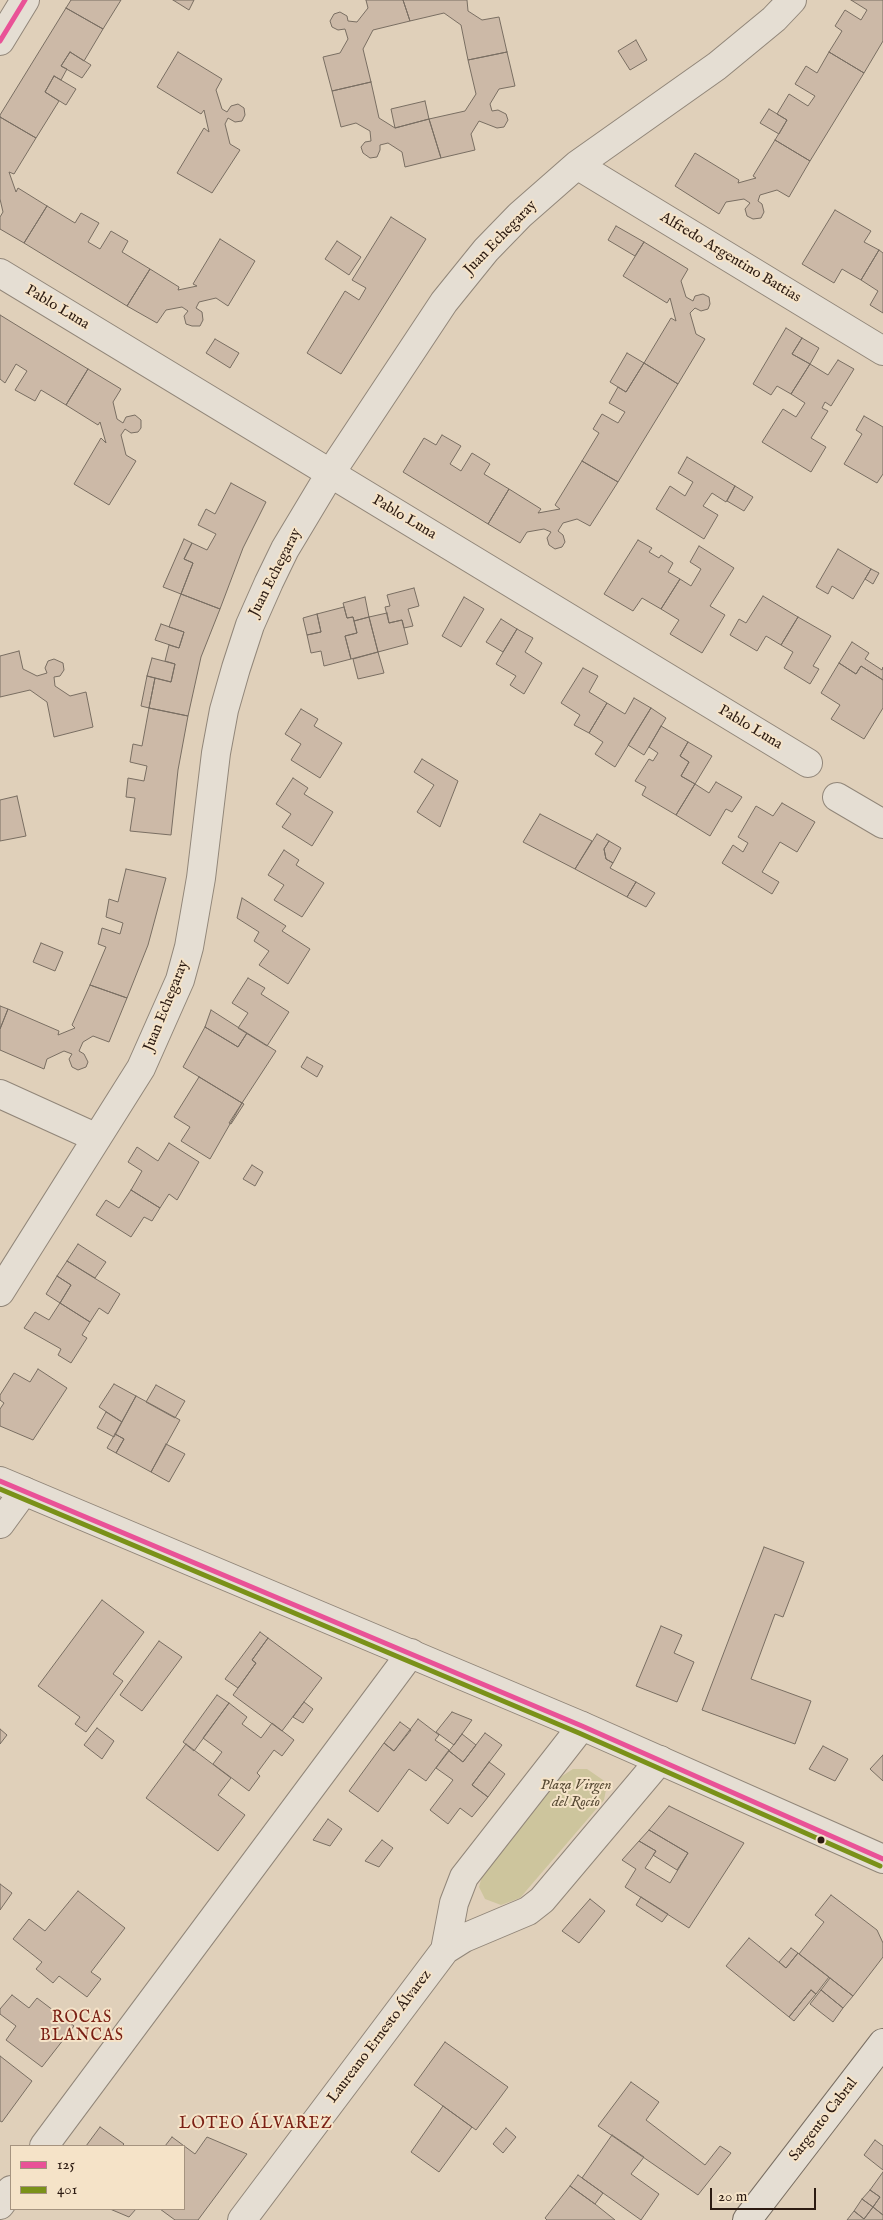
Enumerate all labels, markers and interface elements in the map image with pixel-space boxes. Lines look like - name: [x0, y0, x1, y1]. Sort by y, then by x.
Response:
- street label: Juan Echegaray: [461, 197, 541, 279]
- street label: Alfredo Argentino Battias: [656, 209, 804, 307]
- street label: Pablo Luna: [22, 282, 92, 334]
- street label: Pablo Luna: [369, 492, 439, 544]
- street label: Juan Echegaray: [246, 526, 306, 620]
- street label: Pablo Luna: [715, 702, 785, 754]
- street label: Juan Echegaray: [141, 958, 193, 1054]
- park label: Plaza Virgen del Rocío: [541, 1777, 611, 1812]
- unlabelled marker: [816, 1835, 826, 1845]
- street label: Laureano Ernesto Álvarez: [324, 1967, 436, 2107]
- district label: ROCAS BLANCAS: [39, 2009, 125, 2047]
- street label: Sargento Cabral: [786, 2075, 862, 2165]
- district label: LOTEO ÁLVAREZ: [177, 2115, 335, 2135]
- legend: [10, 2145, 185, 2210]
- text: 125: [57, 2155, 75, 2174]
- scale bar: [713, 2178, 819, 2210]
- text: 401: [57, 2180, 77, 2199]
- text: 20 m: [718, 2187, 747, 2206]

